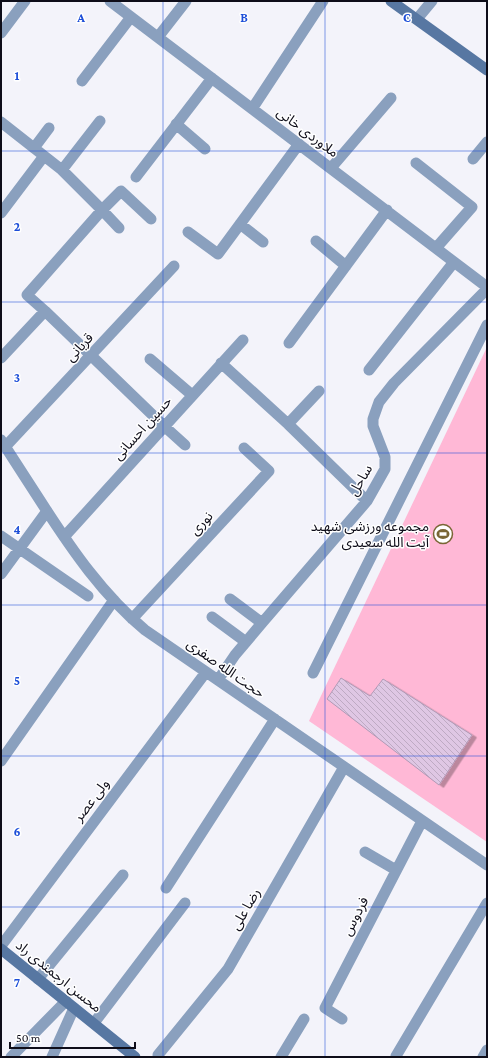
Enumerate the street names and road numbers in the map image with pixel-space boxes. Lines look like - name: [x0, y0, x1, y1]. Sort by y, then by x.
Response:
- street label: ملاوردی خانی: [273, 104, 342, 161]
- street label: قربانی: [62, 329, 97, 365]
- street label: حسین احسانی: [109, 393, 175, 464]
- street label: ساحل: [345, 461, 376, 499]
- street label: نوری: [186, 508, 217, 539]
- street label: حجت الله صفری: [183, 635, 268, 702]
- street label: ولی عصر: [69, 776, 113, 826]
- street label: رضا علی: [227, 885, 264, 933]
- street label: فردوس: [339, 894, 372, 938]
- street label: محسن ارجمندی راد: [12, 937, 105, 1016]

